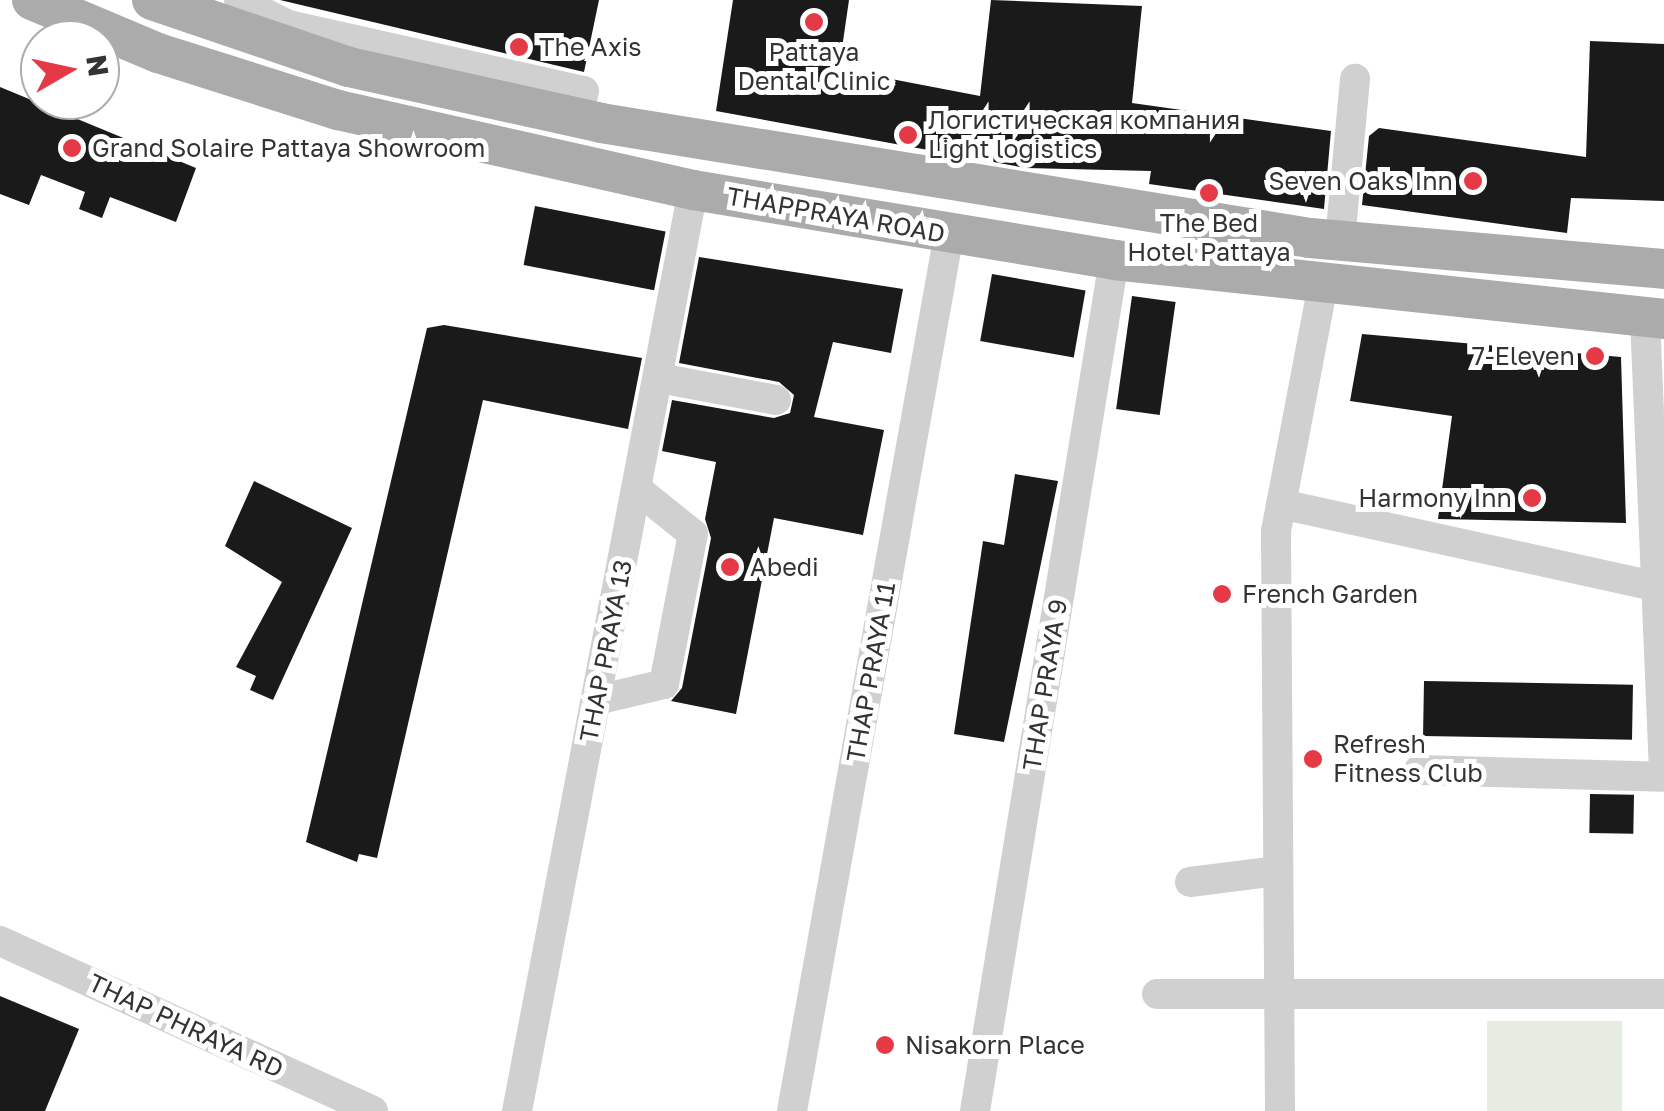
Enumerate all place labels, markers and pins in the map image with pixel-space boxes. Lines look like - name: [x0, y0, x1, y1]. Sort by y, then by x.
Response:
- marker: Pattaya Dental Clinic: [803, 11, 825, 33]
- place label: The Axis: [539, 32, 642, 62]
- marker: The Axis: [508, 36, 530, 58]
- place label: Pattaya Dental Clinic: [738, 38, 890, 97]
- place label: Логистическая компания Light logistics: [928, 106, 1240, 165]
- marker: Логистическая компания Light logistics: [897, 124, 919, 146]
- place label: Grand Solaire Pattaya Showroom: [92, 133, 485, 163]
- marker: Grand Solaire Pattaya Showroom: [61, 137, 83, 159]
- place label: Seven Oaks Inn: [1269, 166, 1453, 196]
- marker: Seven Oaks Inn: [1462, 170, 1484, 192]
- marker: The Bed Hotel Pattaya: [1198, 182, 1220, 204]
- place label: The Bed Hotel Pattaya: [1127, 209, 1291, 268]
- place label: 7-Eleven: [1472, 341, 1575, 371]
- marker: 7-Eleven: [1584, 345, 1606, 367]
- place label: Harmony Inn: [1358, 483, 1512, 513]
- marker: Harmony Inn: [1521, 487, 1543, 509]
- place label: Abedi: [750, 552, 819, 582]
- marker: Abedi: [719, 556, 741, 578]
- place label: French Garden: [1242, 579, 1418, 609]
- marker: French Garden: [1211, 583, 1233, 605]
- place label: Refresh Fitness Club: [1333, 730, 1483, 789]
- marker: Refresh Fitness Club: [1302, 748, 1324, 770]
- place label: Nisakorn Place: [905, 1030, 1085, 1060]
- marker: Nisakorn Place: [874, 1034, 896, 1056]

